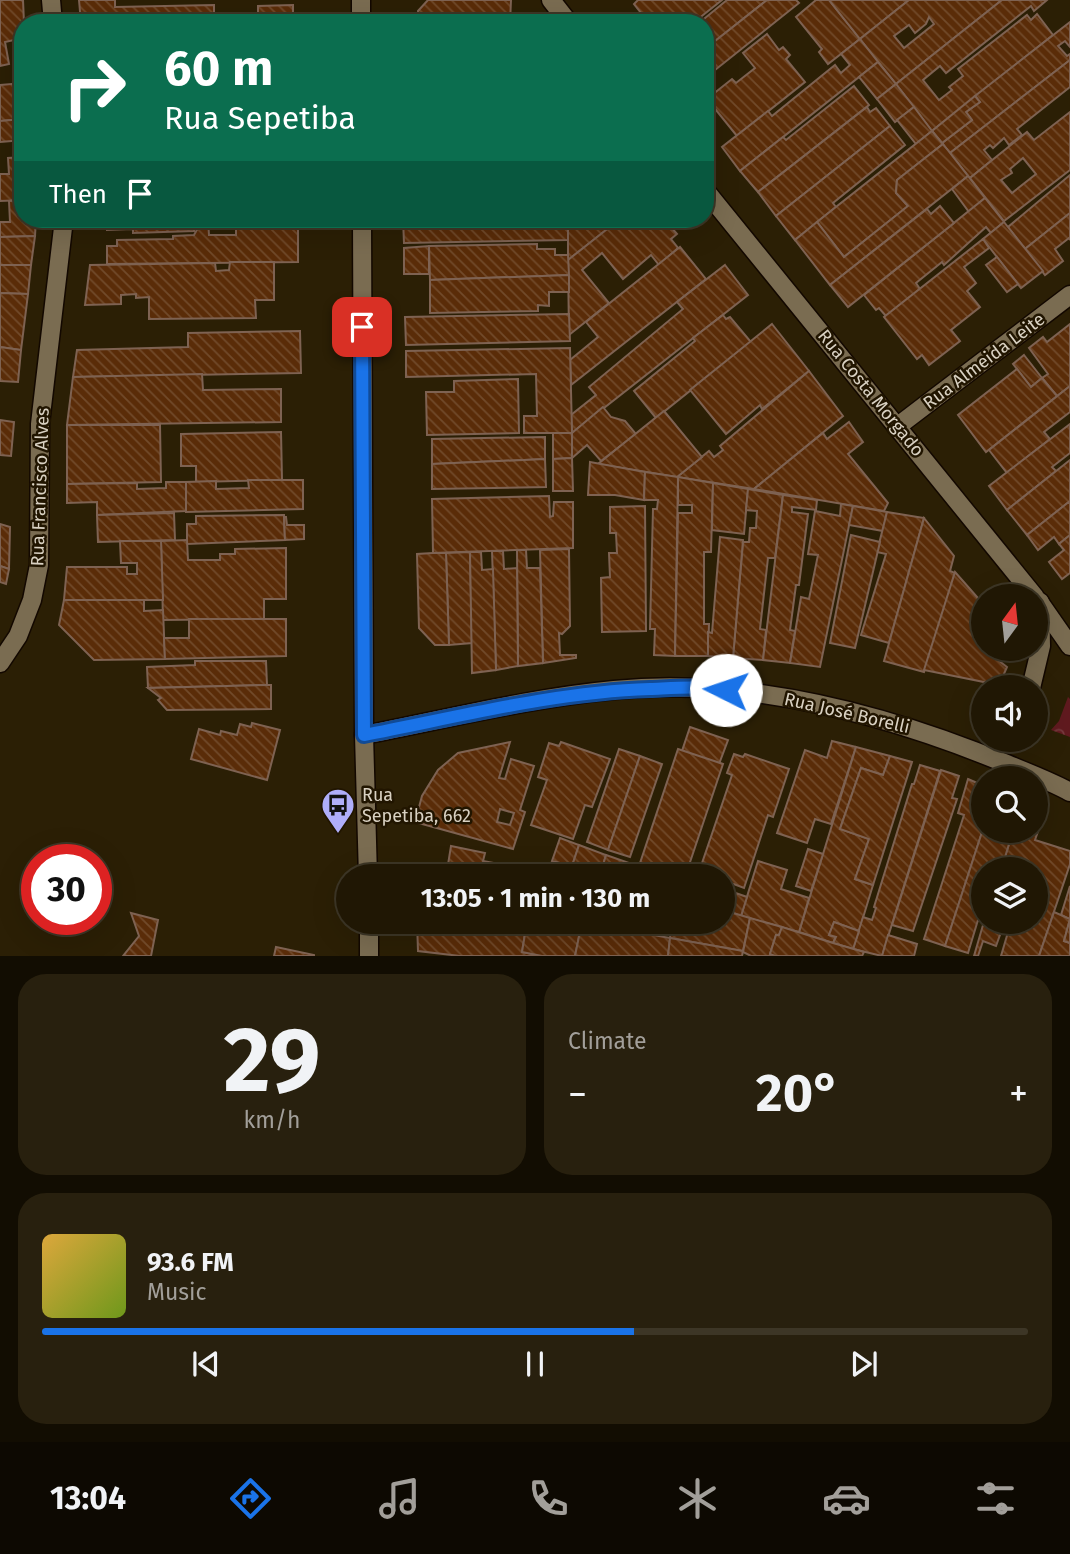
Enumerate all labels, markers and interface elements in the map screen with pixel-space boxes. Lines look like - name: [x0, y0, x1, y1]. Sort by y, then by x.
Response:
- text: 60 m: [164, 39, 273, 98]
- icon: right: [49, 42, 140, 133]
- text: Rua Sepetiba: [164, 99, 356, 137]
- icon: arrive: [121, 175, 159, 213]
- text: Then: [49, 179, 107, 210]
- pin: [332, 297, 392, 357]
- icon: arrive: [343, 308, 381, 346]
- street label: Rua Almeida Leite: [919, 308, 1049, 414]
- street label: Rua Costa Morgado: [813, 325, 929, 461]
- street label: Rua Francisco Alves: [26, 407, 54, 567]
- north arrow: [971, 584, 1048, 662]
- map controls: [971, 584, 1048, 934]
- position arrow: [689, 653, 763, 727]
- button: sound: [971, 675, 1048, 752]
- street label: Rua José Borelli: [782, 688, 912, 738]
- button: search: [971, 766, 1048, 843]
- place label: Rua Sepetiba, 662: [362, 784, 471, 827]
- bus stop icon: Rua Sepetiba, 662: [319, 786, 357, 835]
- speed limit sign: 30: [21, 844, 112, 935]
- button: layers: [971, 857, 1048, 934]
- text: 13:05 · 1 min · 130 m: [421, 883, 650, 914]
- text: 29: [223, 1006, 321, 1115]
- text: Climate: [568, 1027, 647, 1055]
- text: 20°: [756, 1062, 840, 1125]
- text: −: [568, 1071, 587, 1117]
- text: +: [1009, 1071, 1028, 1117]
- text: km/h: [244, 1106, 300, 1134]
- text: 93.6 FM: [147, 1247, 234, 1278]
- text: Music: [147, 1278, 207, 1306]
- icon: previous: [187, 1345, 225, 1383]
- icon: pause: [516, 1345, 554, 1383]
- icon: next: [845, 1345, 883, 1383]
- icon: directions: [226, 1474, 275, 1523]
- icon: music: [375, 1474, 424, 1523]
- icon: phone: [524, 1474, 573, 1523]
- icon: climate: [673, 1474, 722, 1523]
- icon: car: [822, 1474, 871, 1523]
- icon: filters: [971, 1474, 1020, 1523]
- text: 13:04: [50, 1479, 126, 1517]

